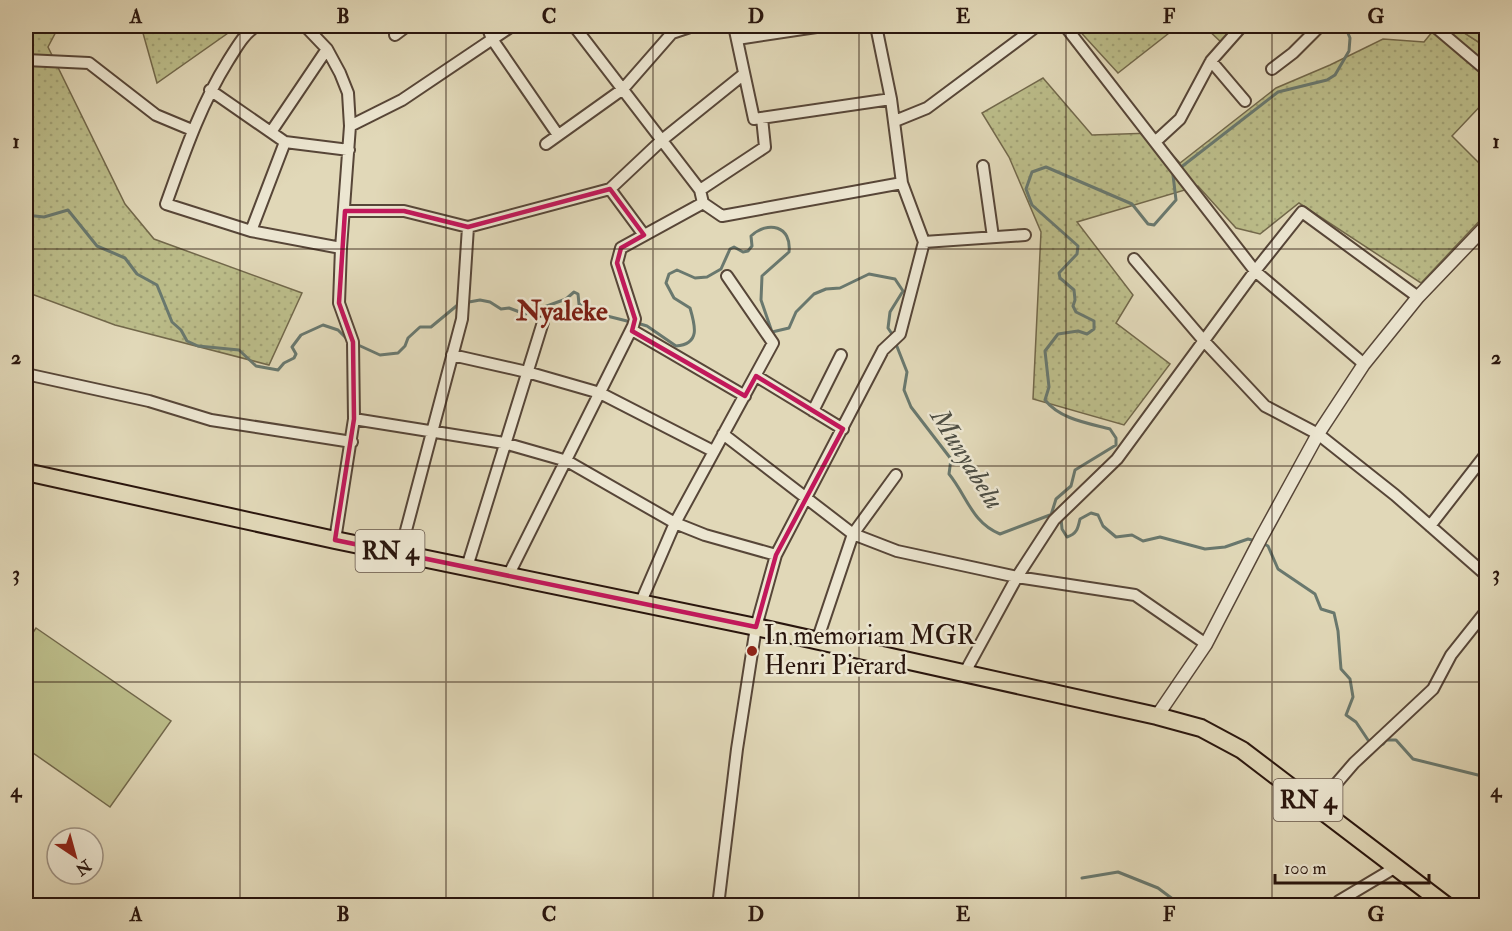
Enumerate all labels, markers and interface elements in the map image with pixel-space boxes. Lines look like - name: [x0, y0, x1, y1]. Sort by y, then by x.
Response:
- text: A: [129, 4, 143, 29]
- text: B: [336, 4, 350, 29]
- text: C: [542, 4, 556, 29]
- text: D: [748, 4, 764, 29]
- text: E: [956, 4, 971, 29]
- text: F: [1163, 4, 1176, 29]
- text: G: [1368, 4, 1385, 29]
- text: 1: [12, 129, 20, 154]
- text: 1: [1492, 129, 1500, 154]
- district label: Nyaleke: [515, 294, 608, 329]
- text: 2: [11, 345, 21, 370]
- text: 2: [1491, 345, 1501, 370]
- water label: Munyabelu: [922, 401, 1011, 516]
- road number: RN 4: [356, 530, 424, 572]
- text: 3: [12, 561, 20, 586]
- text: 3: [1492, 561, 1500, 586]
- place label: In memoriam MGR Henri Pierard: [764, 620, 977, 682]
- marker: In memoriam MGR Henri Pierard: [745, 644, 759, 658]
- text: 4: [10, 778, 23, 803]
- text: 4: [1490, 778, 1503, 803]
- road number: RN 4: [1274, 779, 1342, 821]
- north arrow: [45, 826, 105, 886]
- scale bar: [1275, 847, 1430, 885]
- text: N: [71, 854, 96, 880]
- text: 100 m: [1284, 857, 1327, 880]
- text: A: [129, 902, 143, 927]
- text: B: [336, 902, 350, 927]
- text: C: [542, 902, 556, 927]
- text: D: [748, 902, 764, 927]
- text: E: [956, 902, 971, 927]
- text: F: [1163, 902, 1176, 927]
- text: G: [1368, 902, 1385, 927]

